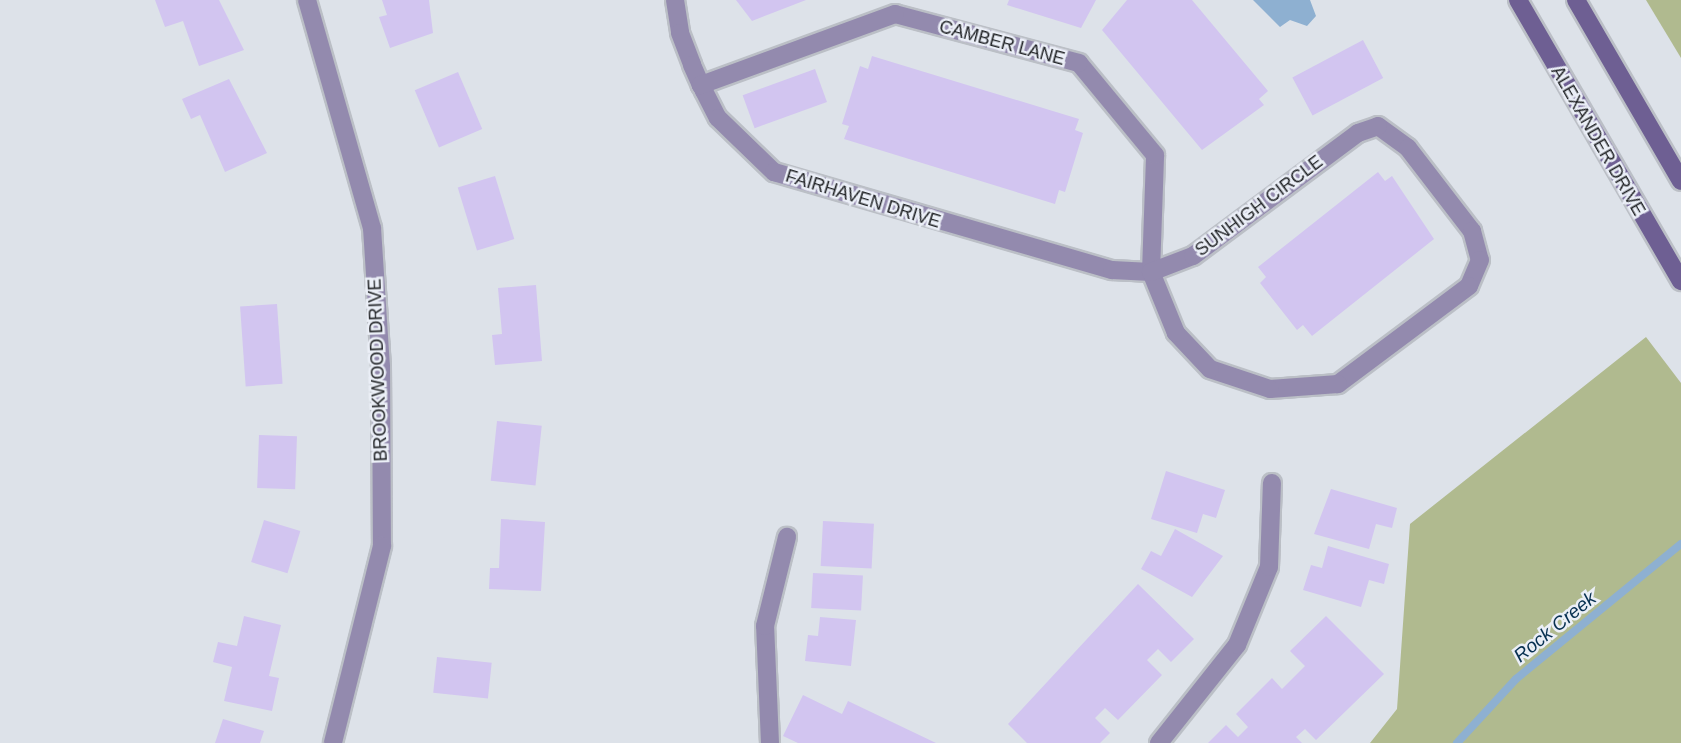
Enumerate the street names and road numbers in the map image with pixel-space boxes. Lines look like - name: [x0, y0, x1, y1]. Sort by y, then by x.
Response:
- street label: CAMBER LANE: [937, 16, 1067, 70]
- street label: ALEXANDER DRIVE: [1546, 62, 1650, 220]
- street label: SUNHIGH CIRCLE: [1191, 151, 1327, 261]
- street label: FAIRHAVEN DRIVE: [783, 165, 943, 233]
- street label: BROOKWOOD DRIVE: [364, 278, 392, 462]

